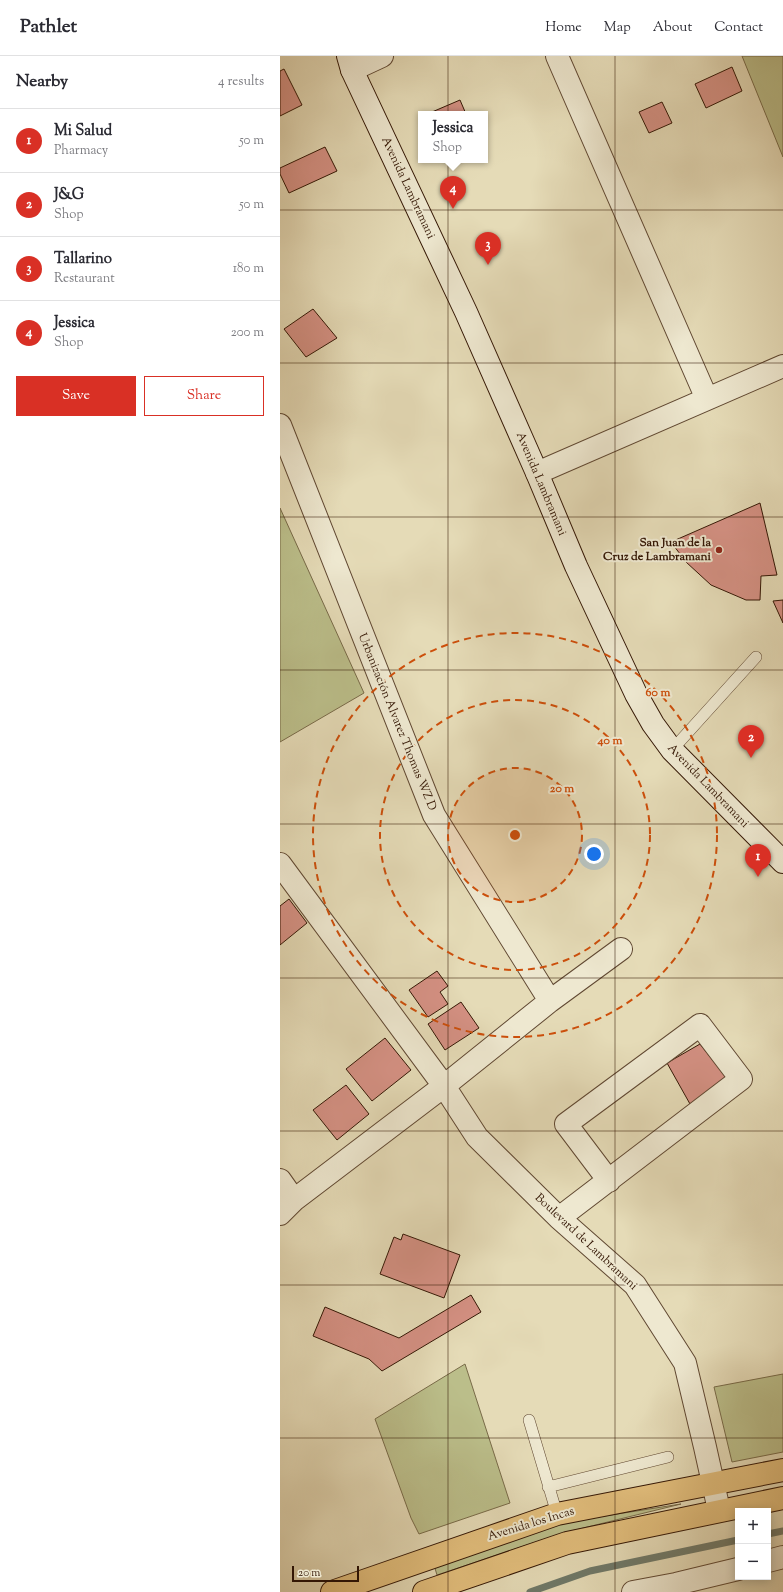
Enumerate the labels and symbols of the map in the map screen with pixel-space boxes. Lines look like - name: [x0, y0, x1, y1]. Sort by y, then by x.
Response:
- street label: Avenida Lambramani: [376, 134, 440, 243]
- pin: 4: [440, 176, 466, 209]
- pin: 3: [475, 232, 501, 265]
- street label: Avenida Lambramani: [511, 429, 571, 539]
- place label: San Juan de la Cruz de Lambramani: [603, 534, 712, 566]
- marker: San Juan de la Cruz de Lambramani: [714, 545, 724, 555]
- street label: Urbanización Alvarez Thomas WZ D: [353, 630, 441, 814]
- text: 60 m: [646, 684, 670, 702]
- pin: 2: [738, 725, 764, 758]
- text: 40 m: [597, 732, 622, 750]
- street label: Avenida Lambramani: [663, 740, 753, 833]
- text: 20 m: [550, 780, 574, 798]
- centre of rings: [508, 828, 522, 842]
- your location: [584, 844, 604, 864]
- pin: 1: [745, 844, 771, 877]
- street label: Boulevard de Lambramani: [530, 1189, 642, 1295]
- street label: Avenida los Incas: [486, 1502, 577, 1546]
- scale bar: [292, 1564, 359, 1583]

